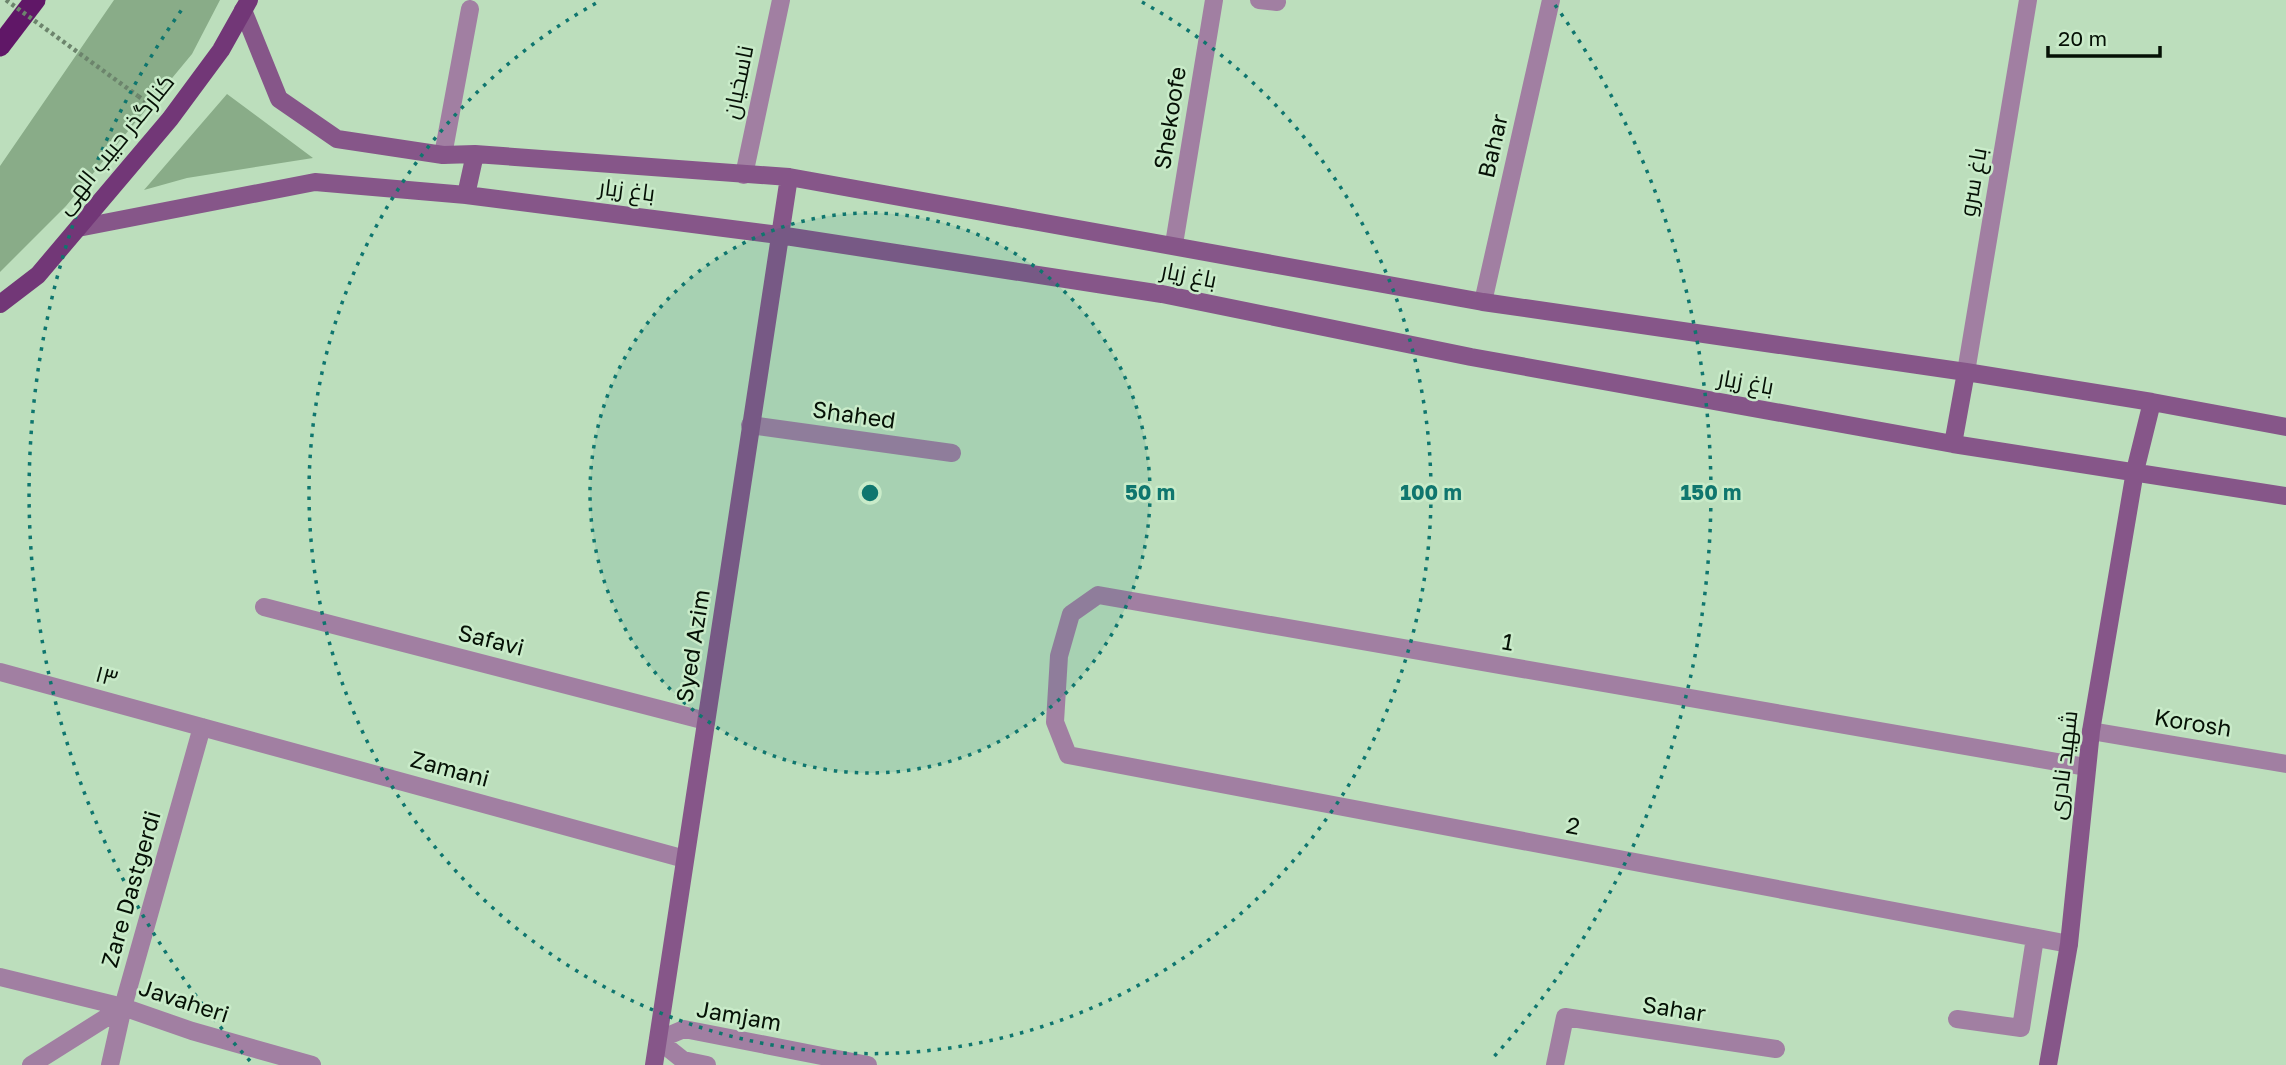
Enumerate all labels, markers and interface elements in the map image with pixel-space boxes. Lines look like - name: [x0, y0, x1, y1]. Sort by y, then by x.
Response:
- scale bar: [2048, 14, 2160, 58]
- text: 20 m: [2058, 25, 2107, 51]
- street label: ناسخیان: [716, 42, 759, 121]
- street label: Shekoofe: [1147, 64, 1191, 171]
- street label: کنارگذر حبیب الهی: [49, 68, 180, 220]
- street label: Bahar: [1471, 111, 1513, 180]
- street label: باغ سرو: [1952, 145, 1995, 219]
- street label: باغ زیار: [595, 171, 657, 209]
- street label: باغ زیار: [1156, 255, 1220, 296]
- street label: باغ زیار: [1713, 362, 1776, 403]
- street label: Shahed: [811, 394, 897, 434]
- text: 50 m: [1125, 479, 1175, 505]
- text: 100 m: [1400, 479, 1462, 505]
- text: 150 m: [1681, 479, 1741, 505]
- centre of rings: [858, 481, 882, 505]
- street label: Syed Azim: [669, 587, 715, 704]
- street label: Safavi: [455, 617, 527, 661]
- street label: 1: [1500, 626, 1516, 656]
- street label: ۱۳: [93, 659, 122, 691]
- street label: Korosh: [2152, 702, 2234, 742]
- street label: شهید نادری: [2041, 709, 2084, 821]
- street label: Zamani: [408, 744, 493, 792]
- street label: Zare Dastgerdi: [94, 807, 166, 970]
- street label: 2: [1564, 810, 1582, 840]
- street label: Javaheri: [136, 972, 233, 1028]
- street label: Sahar: [1640, 989, 1708, 1027]
- street label: Jamjam: [695, 994, 784, 1036]

